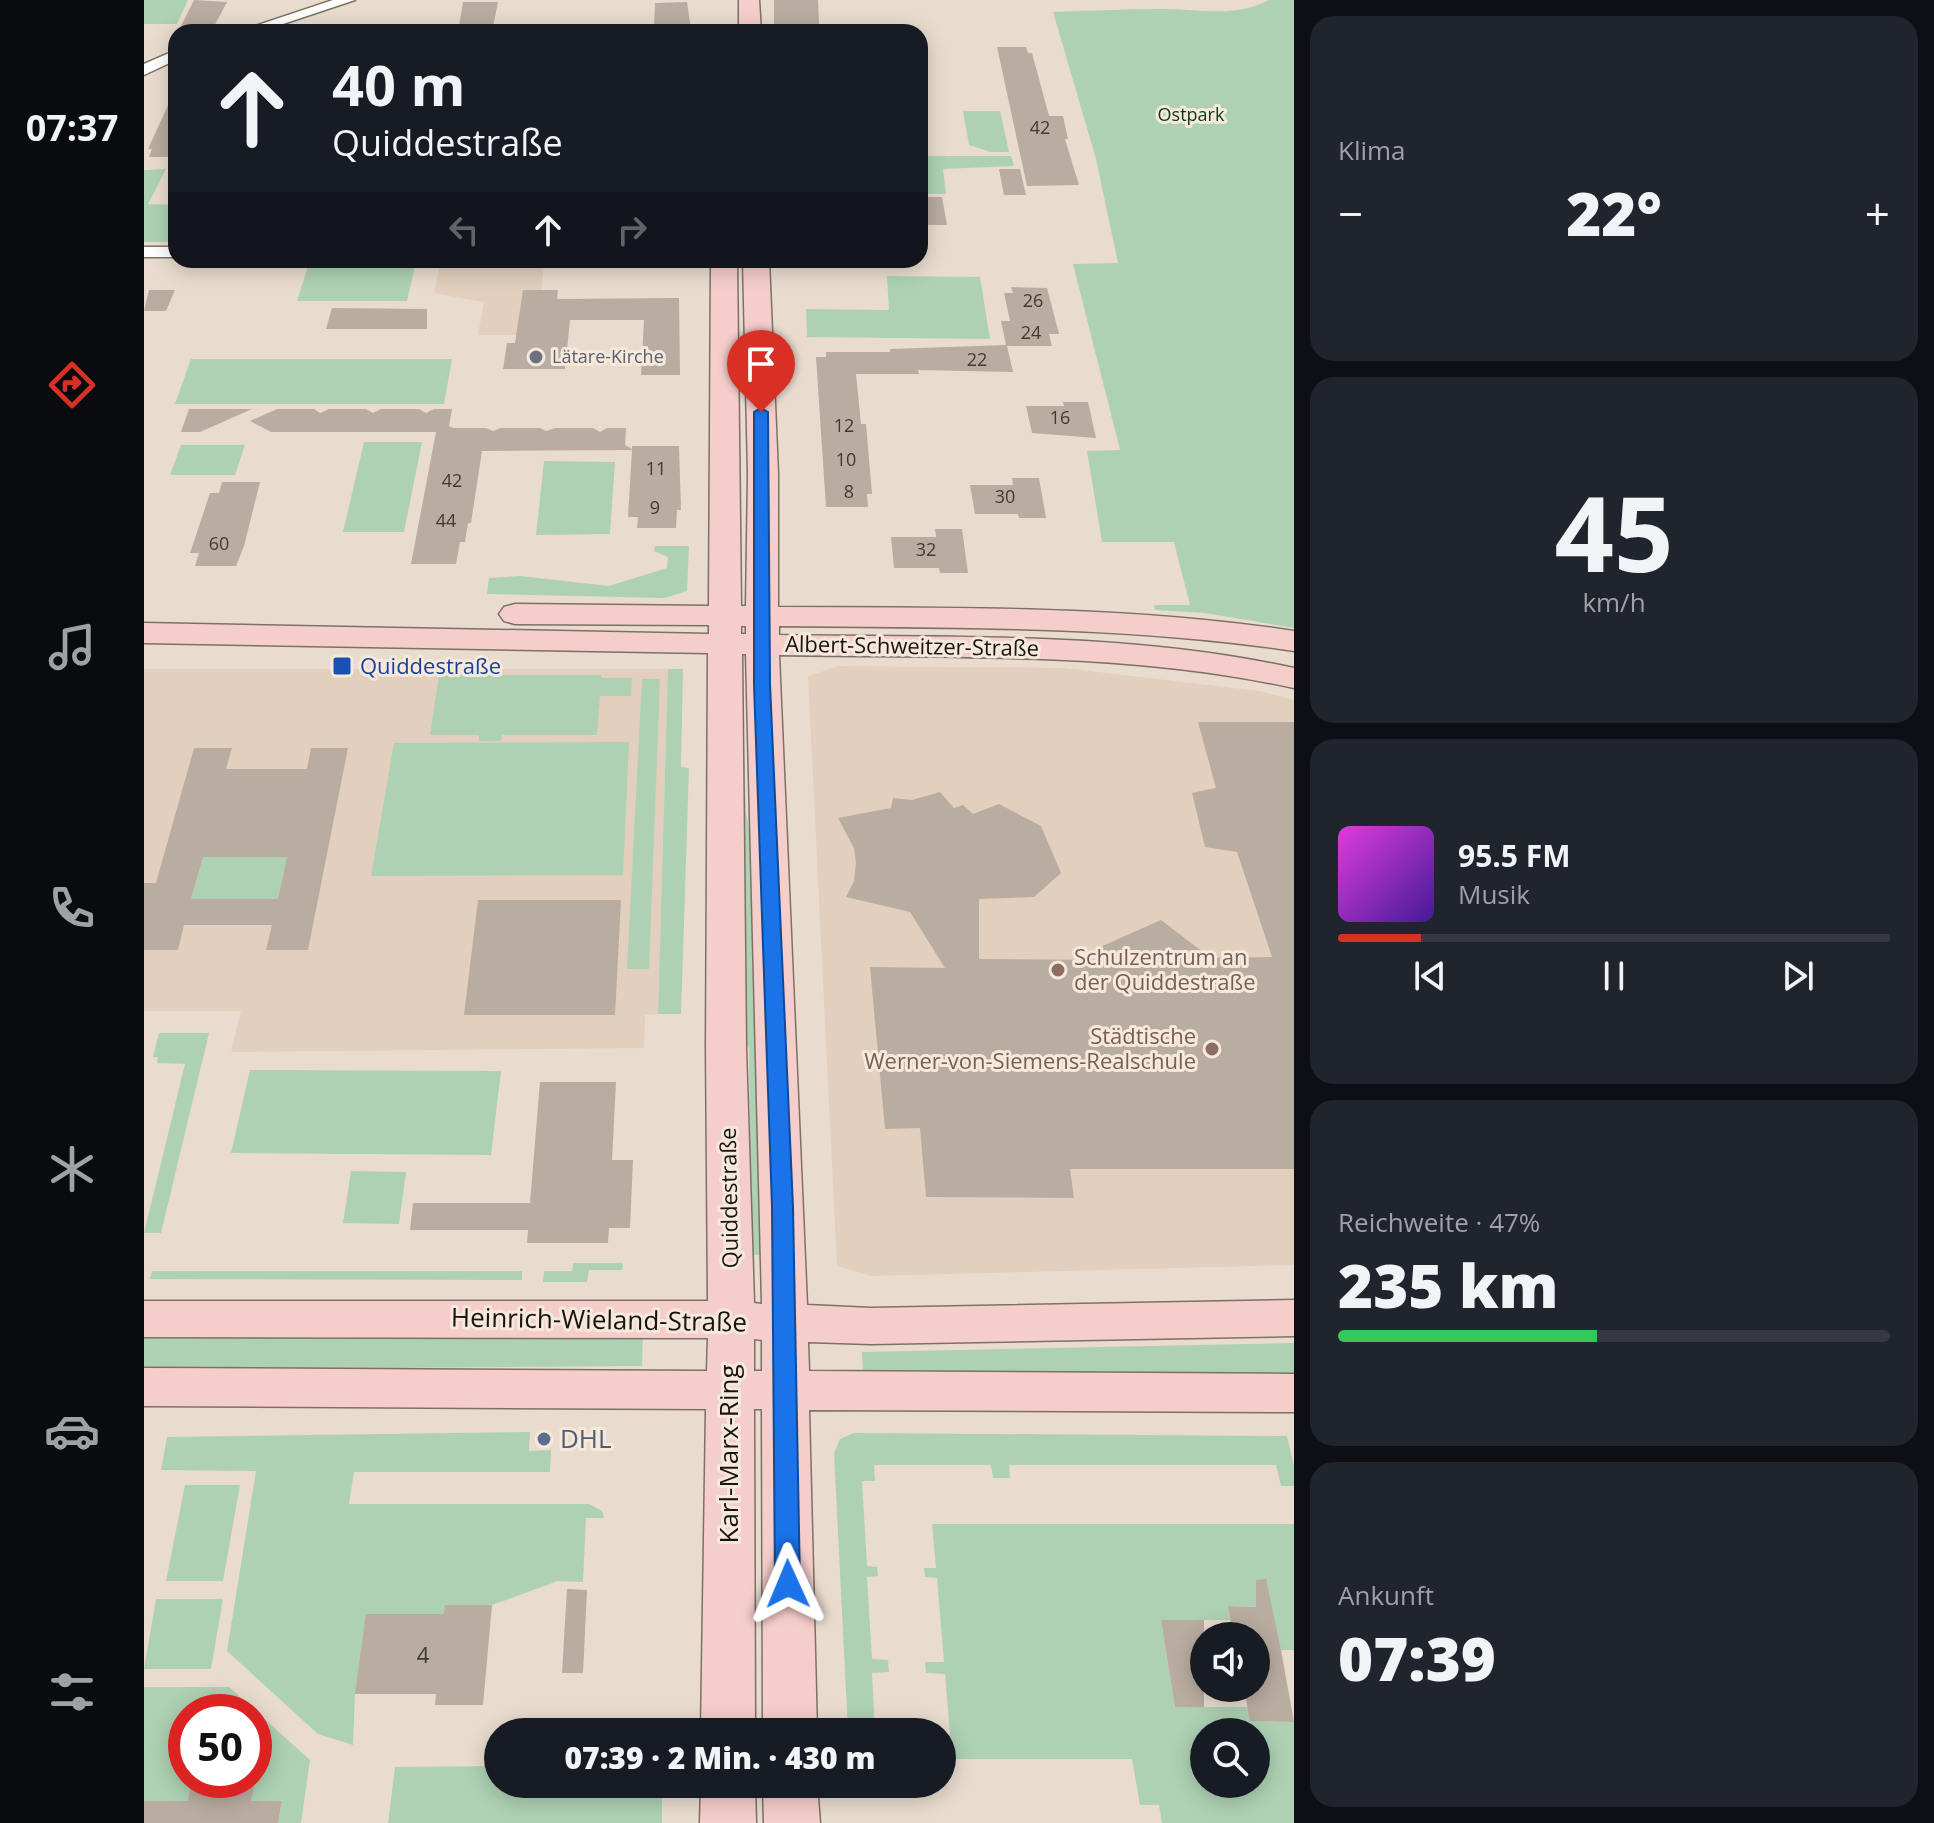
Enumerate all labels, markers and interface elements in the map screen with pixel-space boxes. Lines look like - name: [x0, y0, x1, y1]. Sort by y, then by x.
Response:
- text: 40 m: [332, 46, 466, 122]
- icon: ahead: [200, 56, 304, 160]
- park label: Ostpark: [1158, 102, 1225, 126]
- text: 07:37: [26, 103, 118, 152]
- house number: 42: [1030, 115, 1050, 139]
- text: Quiddestraße: [332, 118, 563, 167]
- text: Klima: [1338, 132, 1406, 168]
- text: 22°: [1566, 172, 1662, 254]
- text: −: [1338, 183, 1363, 243]
- text: +: [1865, 183, 1890, 243]
- icon: left: [442, 208, 486, 252]
- icon: ahead: [526, 208, 570, 252]
- icon: right: [610, 208, 654, 252]
- house number: 26: [1023, 288, 1043, 312]
- house number: 24: [1021, 320, 1041, 344]
- pin: [727, 330, 795, 412]
- icon: arrive: [739, 342, 783, 386]
- place label: Lätare-Kirche: [552, 344, 664, 368]
- house number: 22: [967, 347, 987, 371]
- marker: Lätare-Kirche: [527, 348, 545, 366]
- icon: directions: [44, 357, 100, 413]
- house number: 16: [1050, 405, 1070, 429]
- house number: 12: [834, 413, 854, 437]
- house number: 10: [836, 447, 856, 471]
- house number: 11: [646, 456, 666, 480]
- text: 45: [1555, 461, 1673, 602]
- house number: 42: [442, 468, 462, 492]
- house number: 8: [844, 479, 854, 503]
- house number: 30: [995, 484, 1015, 508]
- house number: 9: [650, 495, 660, 519]
- house number: 44: [436, 508, 456, 532]
- house number: 60: [209, 531, 229, 555]
- house number: 32: [916, 537, 936, 561]
- text: km/h: [1582, 584, 1646, 620]
- icon: music: [44, 619, 100, 675]
- street label: Albert-Schweitzer-Straße: [785, 628, 1039, 662]
- place label: Quiddestraße: [360, 650, 501, 680]
- marker: Quiddestraße: [331, 655, 353, 677]
- text: 95.5 FM: [1458, 835, 1571, 876]
- text: Musik: [1458, 876, 1530, 912]
- icon: phone: [44, 880, 100, 936]
- place label: Schulzentrum an der Quiddestraße: [1074, 941, 1256, 996]
- icon: previous: [1408, 954, 1452, 998]
- icon: pause: [1592, 954, 1636, 998]
- icon: next: [1776, 954, 1820, 998]
- marker: Schulzentrum an der Quiddestraße: [1049, 961, 1067, 979]
- place label: Städtische Werner-von-Siemens-Realschule: [864, 1020, 1196, 1075]
- marker: Städtische Werner-von-Siemens-Realschule: [1203, 1040, 1221, 1058]
- street label: Quiddestraße: [712, 1127, 744, 1269]
- icon: climate: [44, 1141, 100, 1197]
- text: Reichweite · 47%: [1338, 1204, 1540, 1240]
- text: 235 km: [1338, 1244, 1559, 1326]
- street label: Heinrich-Wieland-Straße: [451, 1298, 747, 1340]
- street label: Karl-Marx-Ring: [710, 1364, 746, 1544]
- icon: car: [44, 1403, 100, 1459]
- place label: DHL: [560, 1420, 612, 1456]
- marker: DHL: [535, 1430, 553, 1448]
- position arrow: [746, 1542, 830, 1626]
- text: Ankunft: [1338, 1577, 1434, 1613]
- text: 07:39: [1338, 1617, 1496, 1699]
- map controls: [1190, 1622, 1270, 1798]
- button: sound: [1190, 1622, 1270, 1702]
- house number: 4: [417, 1639, 430, 1669]
- icon: filters: [44, 1664, 100, 1720]
- speed limit sign: 50: [168, 1694, 272, 1798]
- button: search: [1190, 1718, 1270, 1798]
- text: 07:39 · 2 Min. · 430 m: [565, 1737, 875, 1778]

